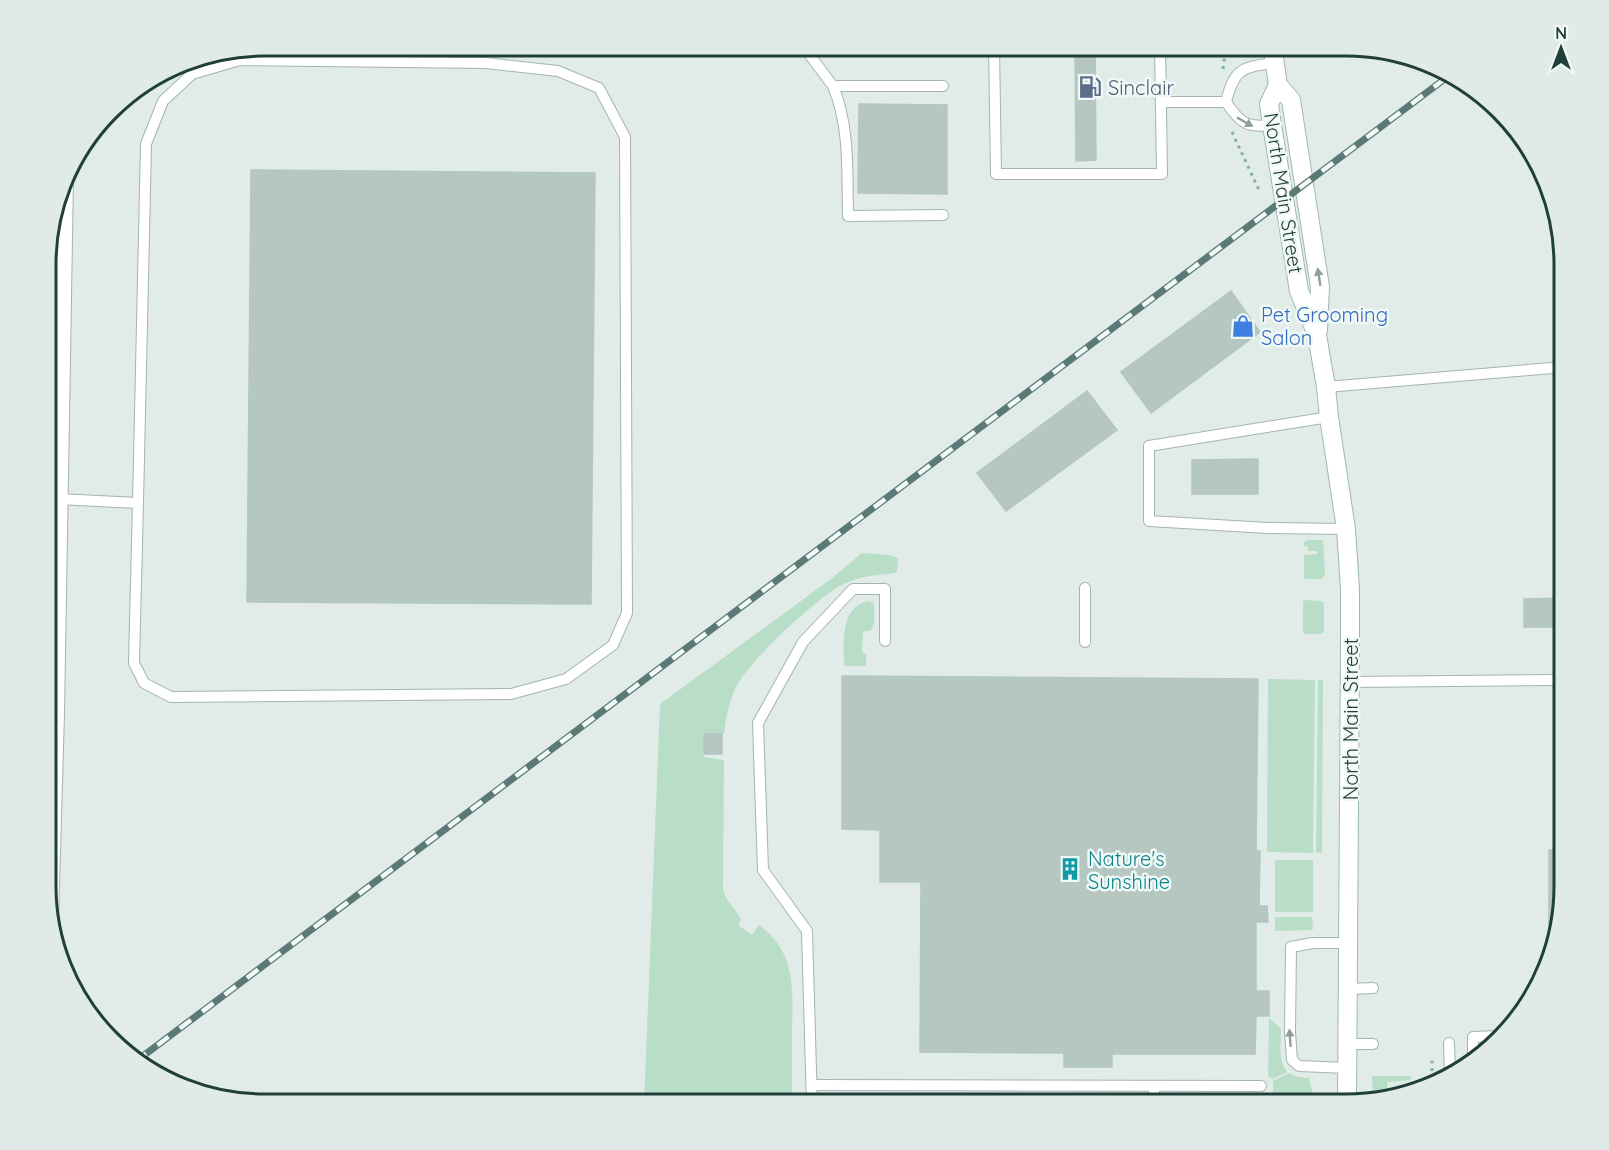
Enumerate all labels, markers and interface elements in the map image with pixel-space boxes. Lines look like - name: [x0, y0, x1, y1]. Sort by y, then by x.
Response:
- north arrow: [1531, 18, 1591, 78]
- text: N: [1555, 23, 1567, 43]
- fuel station icon: Sinclair: [1077, 74, 1103, 100]
- place label: Sinclair: [1108, 75, 1174, 100]
- street label: North Main Street: [1259, 111, 1309, 275]
- one-way arrow: [1237, 117, 1254, 127]
- one-way arrow: [1314, 267, 1323, 286]
- place label: Pet Grooming Salon: [1261, 302, 1388, 350]
- shop icon: Pet Grooming Salon: [1230, 313, 1256, 339]
- street label: North Main Street: [1338, 638, 1363, 800]
- place label: Nature's Sunshine: [1088, 846, 1170, 894]
- building icon: Nature's Sunshine: [1057, 856, 1083, 882]
- one-way arrow: [1286, 1029, 1295, 1048]

